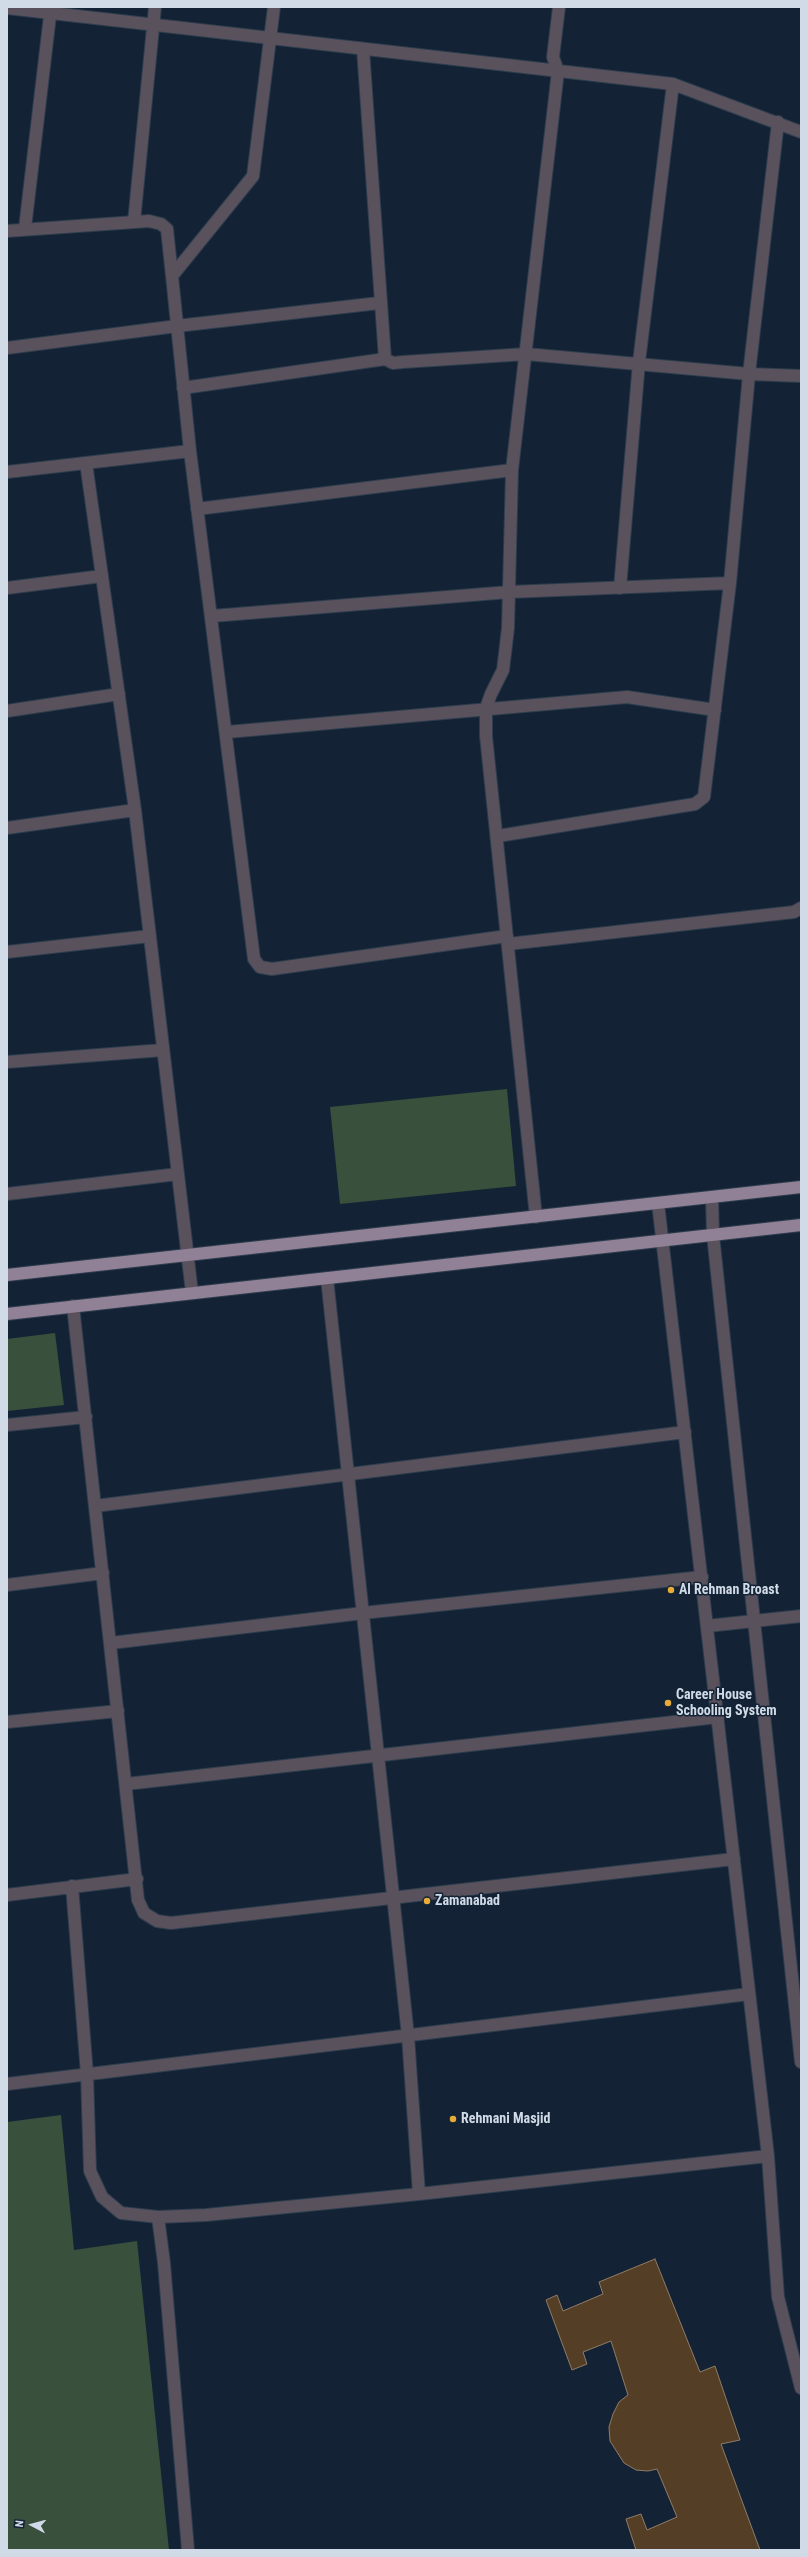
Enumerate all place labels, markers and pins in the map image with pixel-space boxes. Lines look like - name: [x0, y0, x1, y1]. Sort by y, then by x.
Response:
- place label: Al Rehman Broast: [679, 1582, 779, 1598]
- marker: Al Rehman Broast: [666, 1585, 676, 1595]
- place label: Career House Schooling System: [676, 1687, 777, 1720]
- marker: Career House Schooling System: [663, 1698, 673, 1708]
- place label: Zamanabad: [435, 1893, 500, 1909]
- marker: Zamanabad: [422, 1896, 432, 1906]
- place label: Rehmani Masjid: [461, 2111, 550, 2127]
- marker: Rehmani Masjid: [448, 2114, 458, 2124]

